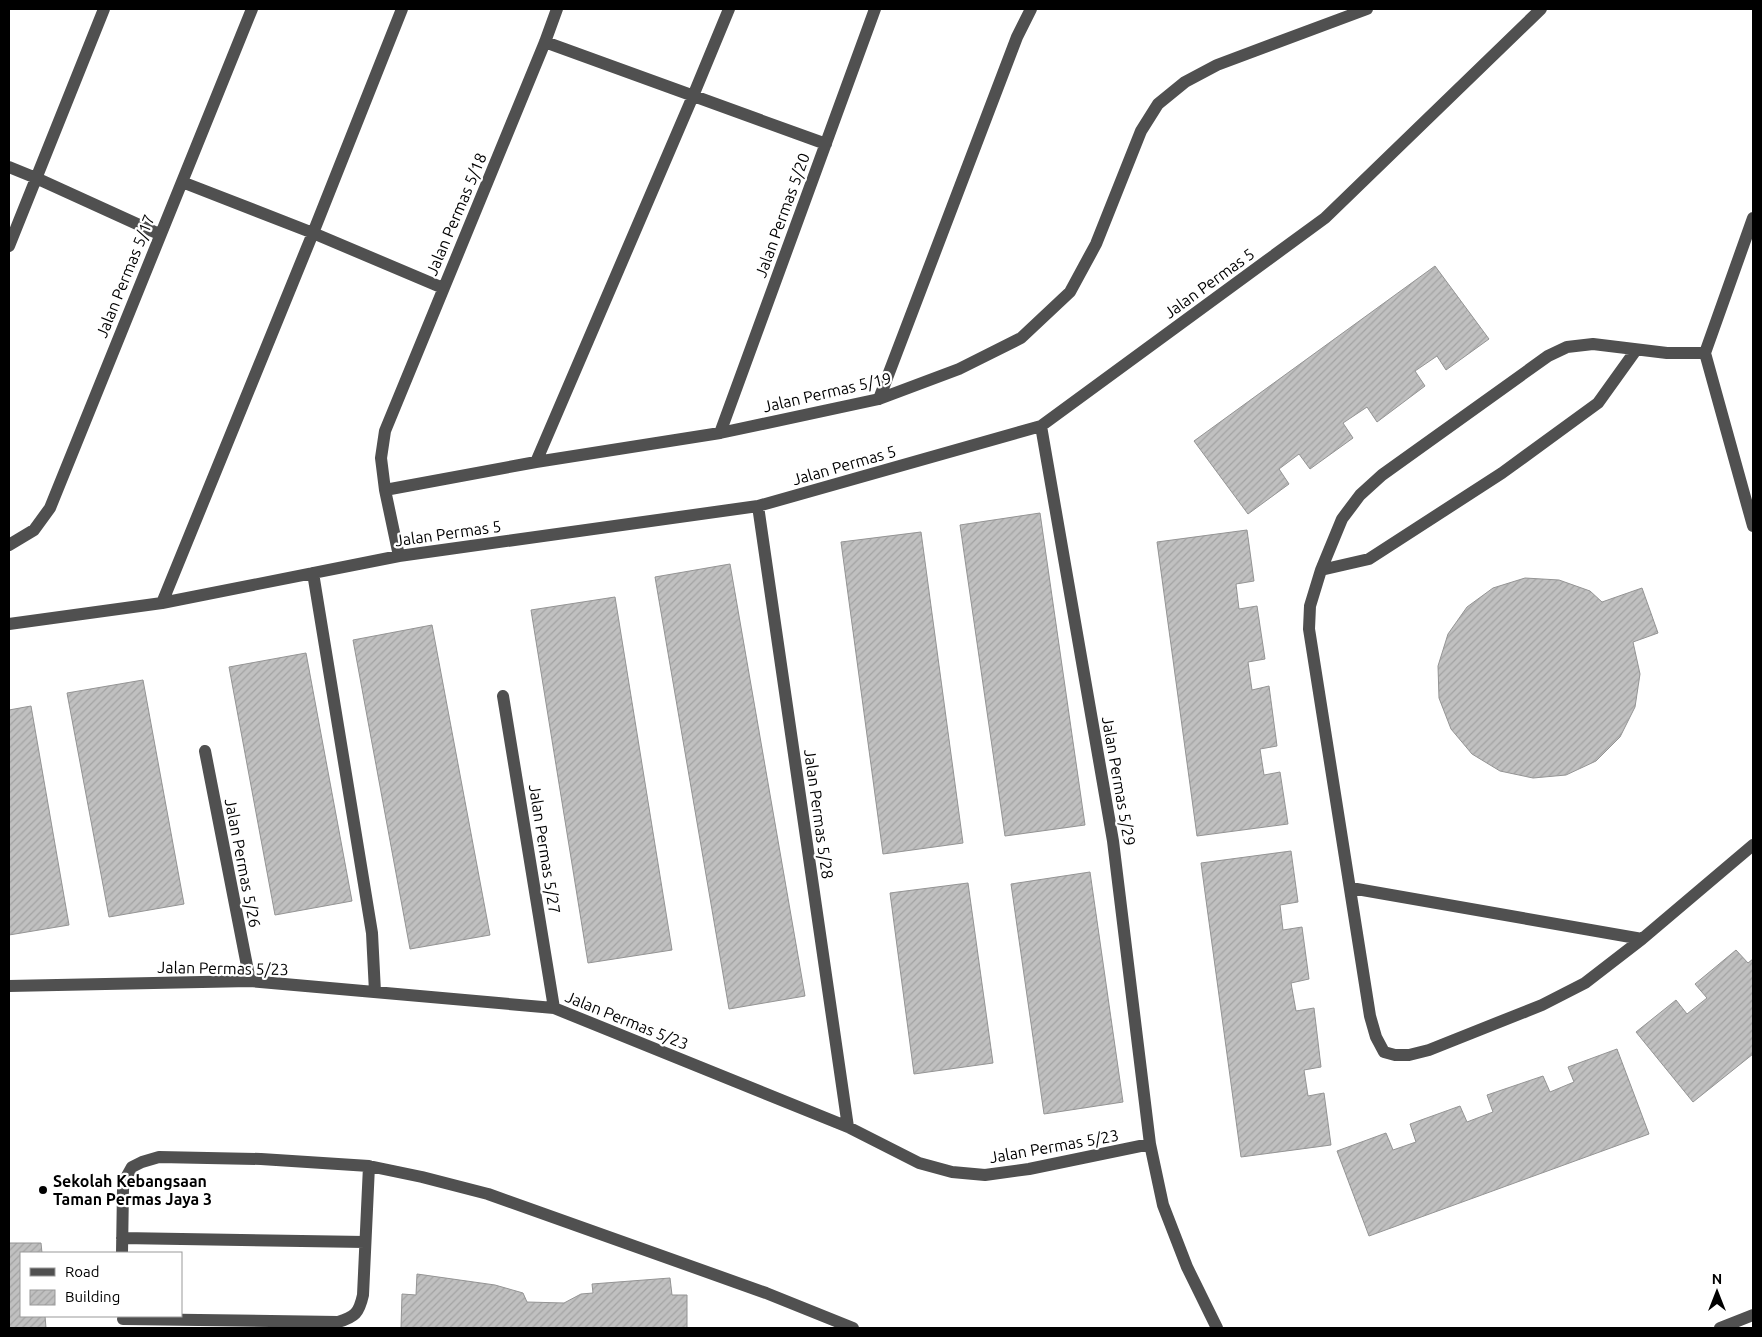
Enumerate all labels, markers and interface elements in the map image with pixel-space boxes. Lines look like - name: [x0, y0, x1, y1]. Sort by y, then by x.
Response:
- street label: Jalan Permas 5/18: [422, 150, 490, 278]
- street label: Jalan Permas 5/20: [751, 150, 813, 280]
- street label: Jalan Permas 5/17: [92, 212, 158, 340]
- street label: Jalan Permas 5: [1160, 244, 1258, 322]
- street label: Jalan Permas 5/19: [761, 368, 893, 416]
- street label: Jalan Permas 5: [790, 442, 898, 488]
- street label: Jalan Permas 5: [394, 517, 502, 549]
- street label: Jalan Permas 5/29: [1099, 715, 1139, 847]
- street label: Jalan Permas 5/28: [801, 748, 837, 880]
- street label: Jalan Permas 5/27: [526, 783, 564, 915]
- street label: Jalan Permas 5/26: [222, 797, 264, 929]
- street label: Jalan Permas 5/23: [157, 958, 289, 978]
- street label: Jalan Permas 5/23: [563, 987, 691, 1053]
- street label: Jalan Permas 5/23: [988, 1126, 1120, 1166]
- place label: Sekolah Kebangsaan Taman Permas Jaya 3: [53, 1172, 212, 1208]
- marker: Sekolah Kebangsaan Taman Permas Jaya 3: [37, 1184, 49, 1196]
- legend: [20, 1252, 182, 1317]
- text: Road: [65, 1263, 100, 1280]
- north arrow: [1692, 1267, 1742, 1317]
- text: N: [1712, 1271, 1722, 1287]
- text: Building: [65, 1288, 120, 1305]

